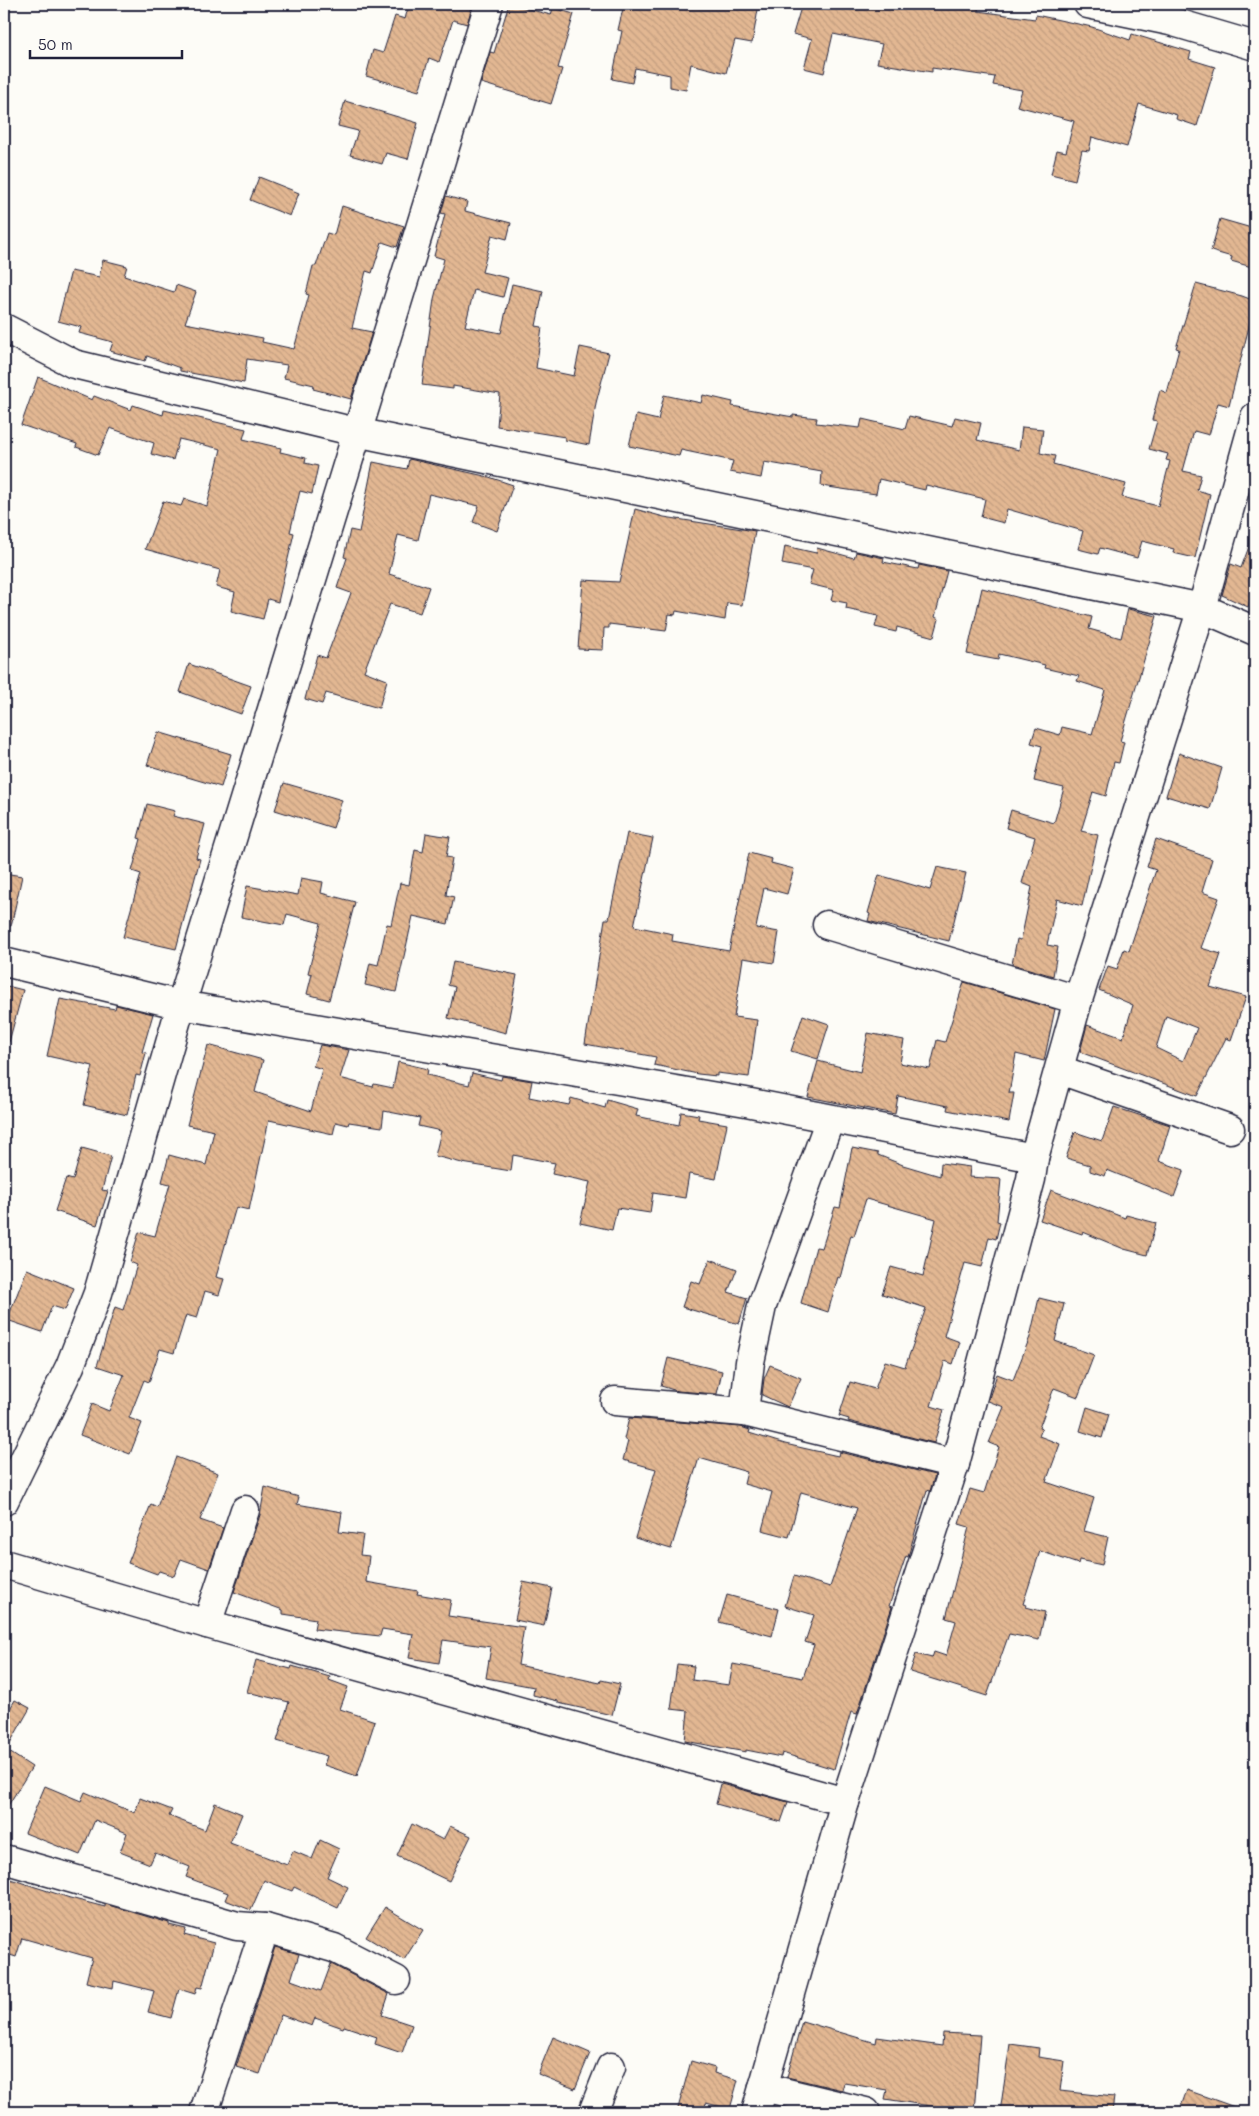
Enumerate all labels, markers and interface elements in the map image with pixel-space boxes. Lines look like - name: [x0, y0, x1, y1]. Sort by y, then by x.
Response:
- scale bar: [30, 28, 182, 60]
- text: 50 m: [38, 34, 73, 54]

